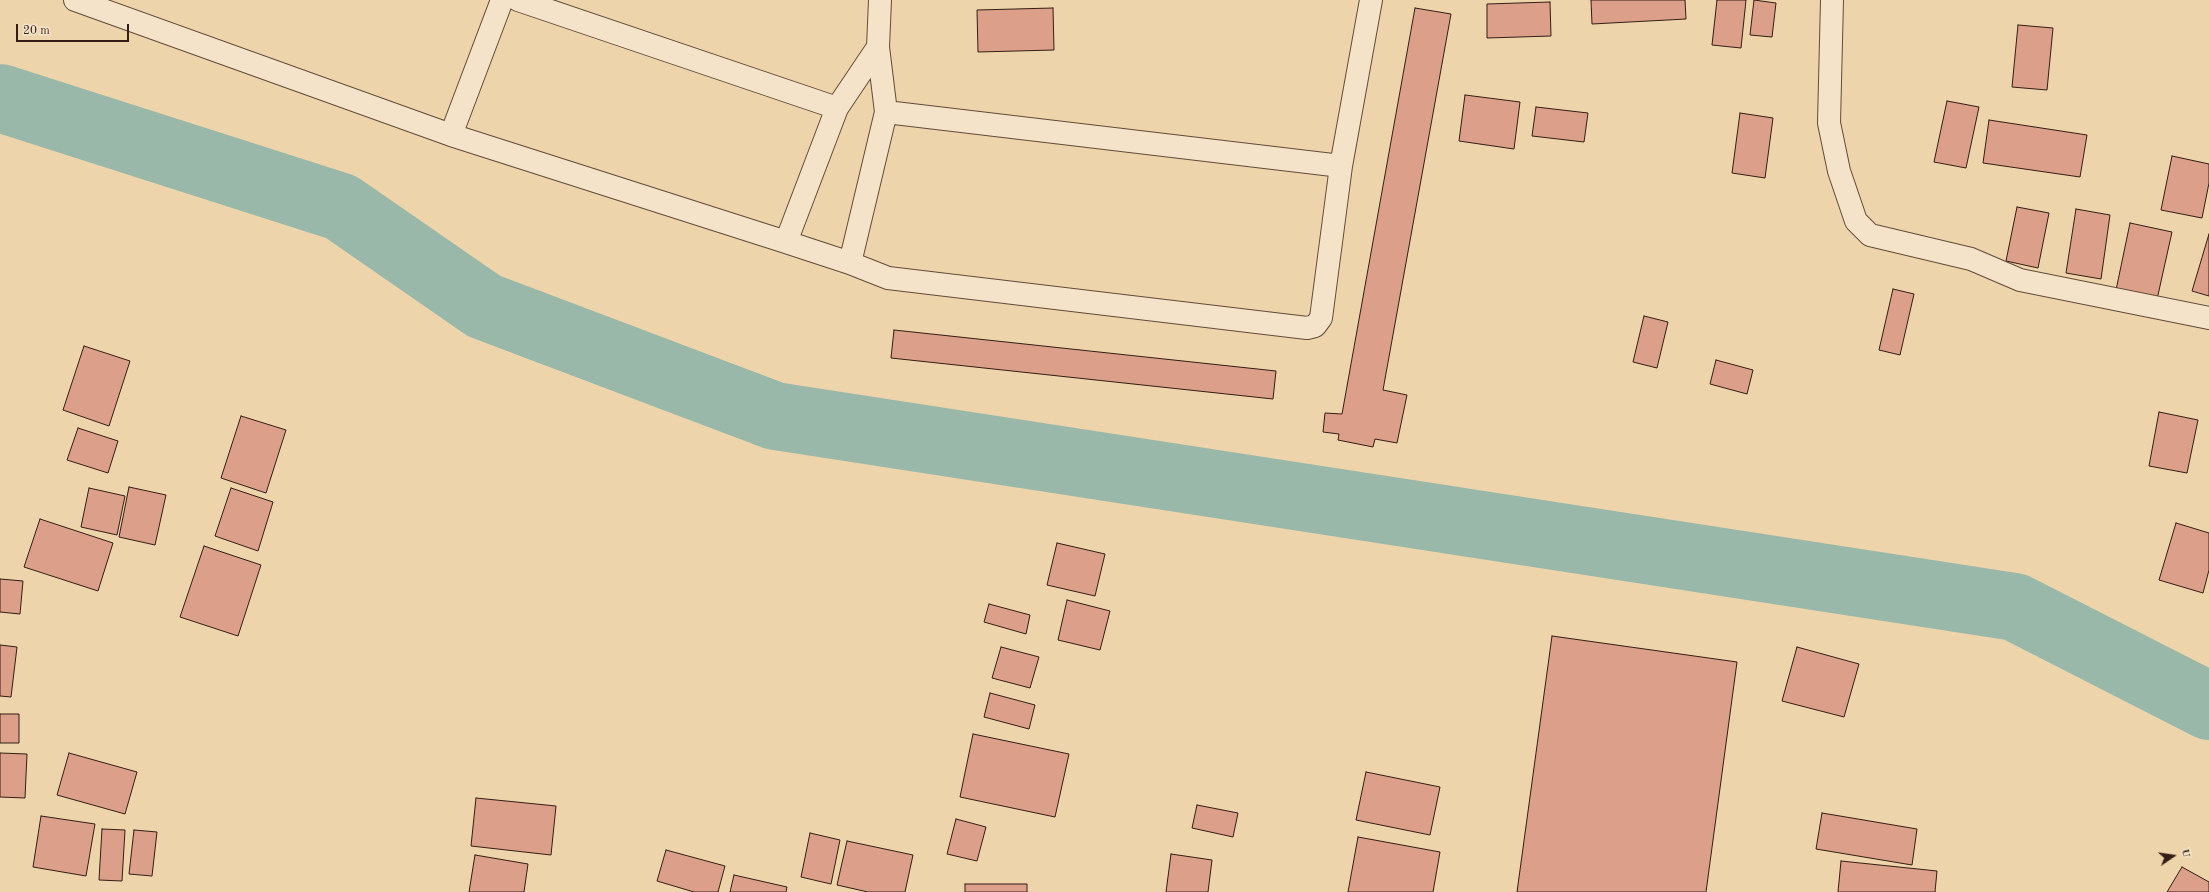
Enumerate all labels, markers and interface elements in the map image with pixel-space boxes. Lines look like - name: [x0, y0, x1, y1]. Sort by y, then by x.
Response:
- scale bar: [18, 16, 131, 42]
- text: 20 m: [23, 25, 50, 37]
- north arrow: [2153, 836, 2193, 876]
- text: U: [2179, 848, 2192, 859]

